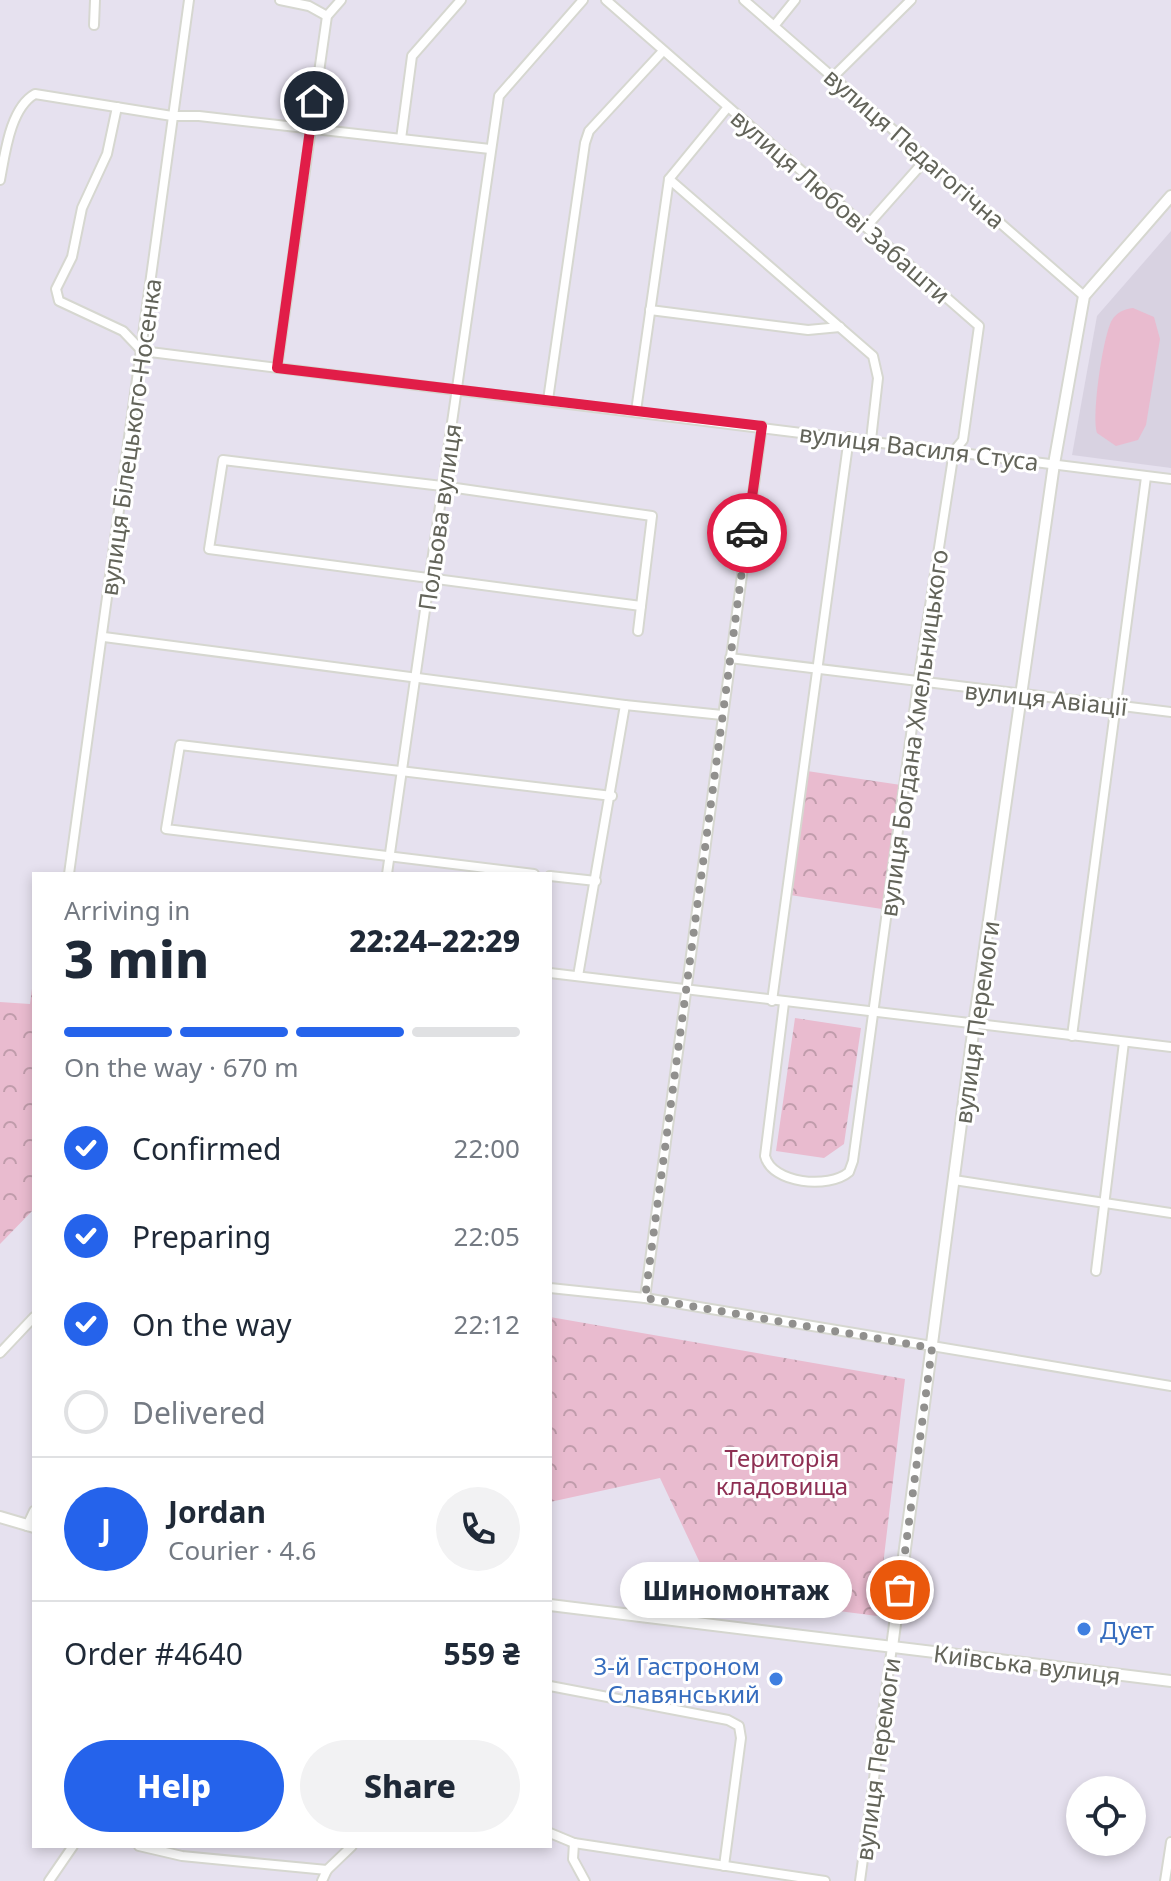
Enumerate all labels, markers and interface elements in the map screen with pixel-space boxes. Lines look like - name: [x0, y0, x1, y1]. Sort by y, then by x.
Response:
- street label: вулиця Педагогічна: [817, 60, 1013, 236]
- pin: [280, 67, 348, 135]
- icon: home: [292, 79, 336, 123]
- street label: вулиця Любові Забашти: [724, 101, 958, 311]
- street label: вулиця Білецького-Носенка: [91, 276, 169, 598]
- street label: вулиця Василя Стуса: [797, 416, 1041, 478]
- street label: Польова вулиця: [410, 422, 468, 612]
- courier: [707, 493, 787, 573]
- icon: car: [725, 511, 769, 555]
- street label: вулиця Богдана Хмельницького: [871, 547, 955, 919]
- street label: вулиця Авіації: [963, 673, 1129, 723]
- text: Arriving in: [64, 892, 190, 928]
- street label: вулиця Перемоги: [945, 918, 1007, 1126]
- text: 22:24–22:29: [349, 920, 520, 961]
- text: 3 min: [64, 922, 209, 993]
- text: On the way · 670 m: [64, 1049, 298, 1085]
- icon: check: [64, 1126, 108, 1170]
- text: Confirmed: [132, 1128, 282, 1169]
- text: 22:00: [454, 1130, 520, 1166]
- icon: check: [64, 1214, 108, 1258]
- text: Preparing: [132, 1216, 271, 1257]
- text: 22:05: [454, 1218, 520, 1254]
- icon: check: [64, 1302, 108, 1346]
- text: On the way: [132, 1304, 292, 1345]
- text: 22:12: [454, 1306, 520, 1342]
- text: Delivered: [132, 1392, 266, 1433]
- park label: Територія кладовища: [716, 1441, 848, 1502]
- button: phone: [436, 1487, 520, 1571]
- text: Jordan: [168, 1491, 266, 1532]
- text: J: [101, 1509, 111, 1550]
- text: Courier · 4.6: [168, 1532, 316, 1568]
- pin: [866, 1556, 934, 1624]
- callout: Шиномонтаж: [620, 1562, 852, 1618]
- icon: bag: [878, 1568, 922, 1612]
- text: Шиномонтаж: [643, 1572, 829, 1608]
- place label: Дует: [1100, 1613, 1154, 1646]
- marker: Дует: [1075, 1620, 1093, 1638]
- text: Order #4640: [64, 1633, 243, 1674]
- text: 559 ₴: [444, 1633, 520, 1674]
- street label: Київська вулиця: [932, 1636, 1122, 1692]
- place label: 3-й Гастроном Славянський: [594, 1649, 760, 1710]
- street label: вулиця Перемоги: [846, 1655, 908, 1863]
- marker: 3-й Гастроном Славянський: [767, 1670, 785, 1688]
- button: Help: [64, 1740, 284, 1832]
- button: Share: [300, 1740, 520, 1832]
- map controls: [1066, 1776, 1146, 1856]
- button: locate: [1066, 1776, 1146, 1856]

